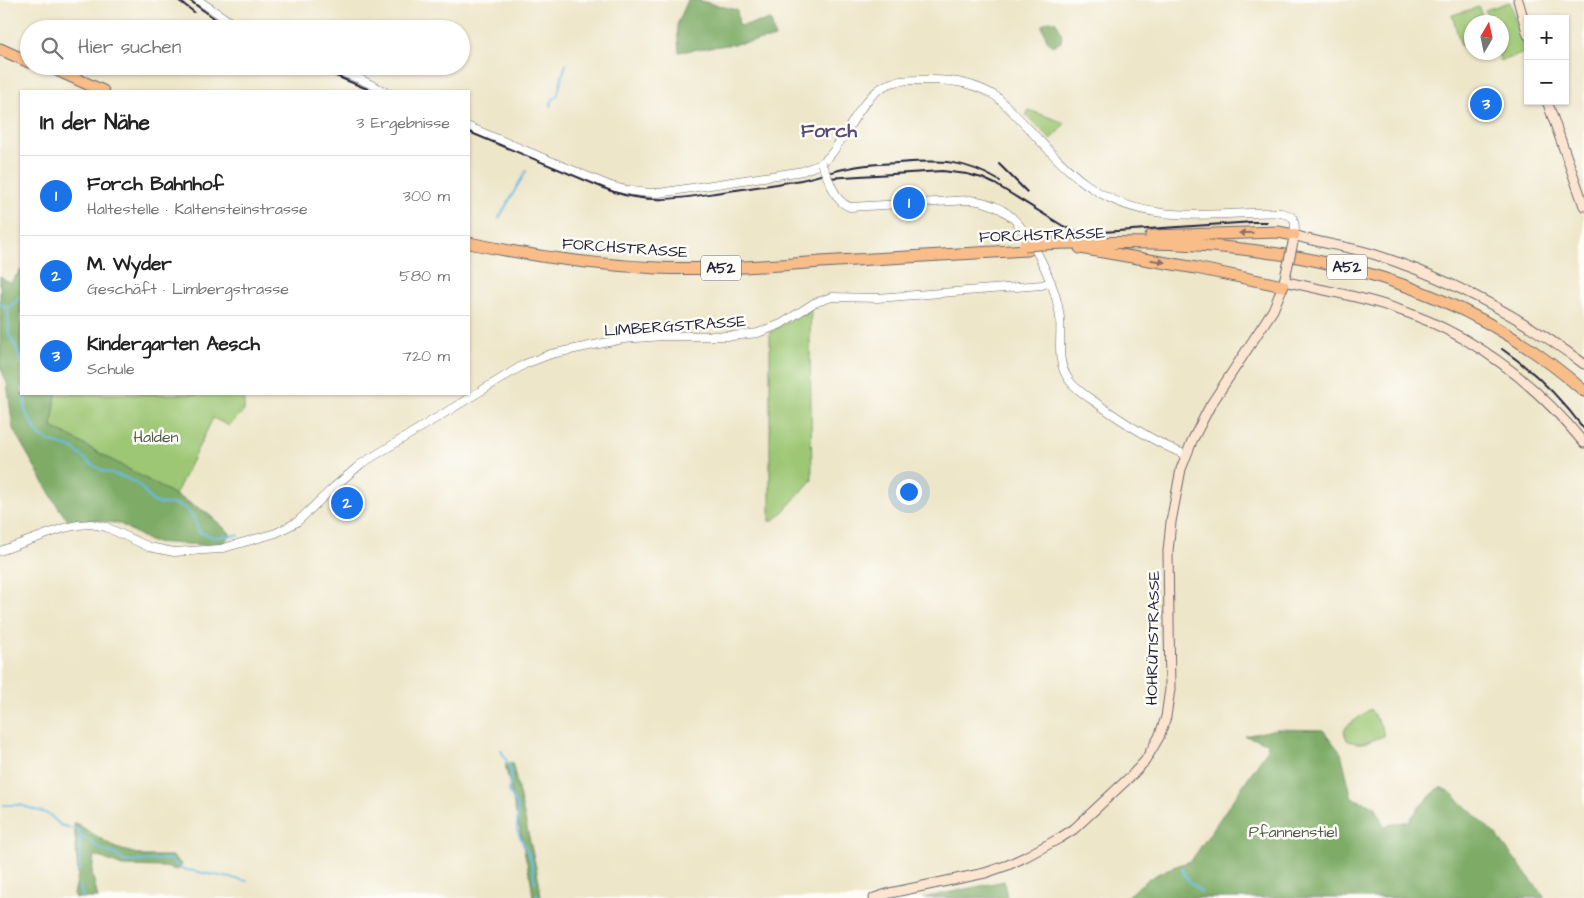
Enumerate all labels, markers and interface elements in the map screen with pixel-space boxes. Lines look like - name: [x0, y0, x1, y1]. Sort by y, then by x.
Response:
- north arrow: [1464, 15, 1509, 60]
- map controls: [1524, 15, 1569, 105]
- button: +: [1524, 15, 1569, 60]
- search box: [20, 20, 470, 75]
- icon: search: [38, 34, 66, 62]
- text: Hier suchen: [78, 34, 181, 61]
- button: −: [1524, 60, 1569, 105]
- pin: 3: [1470, 85, 1502, 123]
- text: In der Nähe: [40, 108, 150, 137]
- text: 3 Ergebnisse: [356, 112, 450, 134]
- district label: Forch: [801, 118, 857, 145]
- text: Forch Bahnhof: [87, 171, 224, 198]
- pin: 1: [893, 184, 925, 222]
- text: 1: [55, 185, 57, 207]
- text: 300 m: [403, 185, 450, 207]
- text: Haltestelle · Kaltensteinstrasse: [87, 198, 308, 220]
- street label: FORCHSTRASSE: [979, 222, 1106, 248]
- one-way arrow: [1237, 229, 1253, 237]
- street label: FORCHSTRASSE: [561, 233, 689, 263]
- text: M. Wyder: [87, 251, 172, 278]
- road number: A52: [1327, 254, 1367, 280]
- road number: A52: [701, 256, 741, 280]
- one-way arrow: [1151, 257, 1166, 265]
- text: 2: [51, 265, 61, 287]
- text: 580 m: [399, 265, 450, 287]
- text: Geschäft · Limbergstrasse: [87, 278, 289, 300]
- street label: LIMBERGSTRASSE: [603, 310, 747, 342]
- text: Kindergarten Aesch: [87, 331, 260, 358]
- text: 3: [52, 345, 60, 367]
- text: 720 m: [402, 345, 450, 367]
- text: Schule: [87, 358, 135, 380]
- park label: Halden: [133, 426, 179, 448]
- your location: [896, 479, 922, 505]
- pin: 2: [331, 484, 363, 522]
- street label: HOHRÜTISTRASSE: [1141, 570, 1165, 706]
- park label: Pfannenstiel: [1249, 821, 1337, 843]

